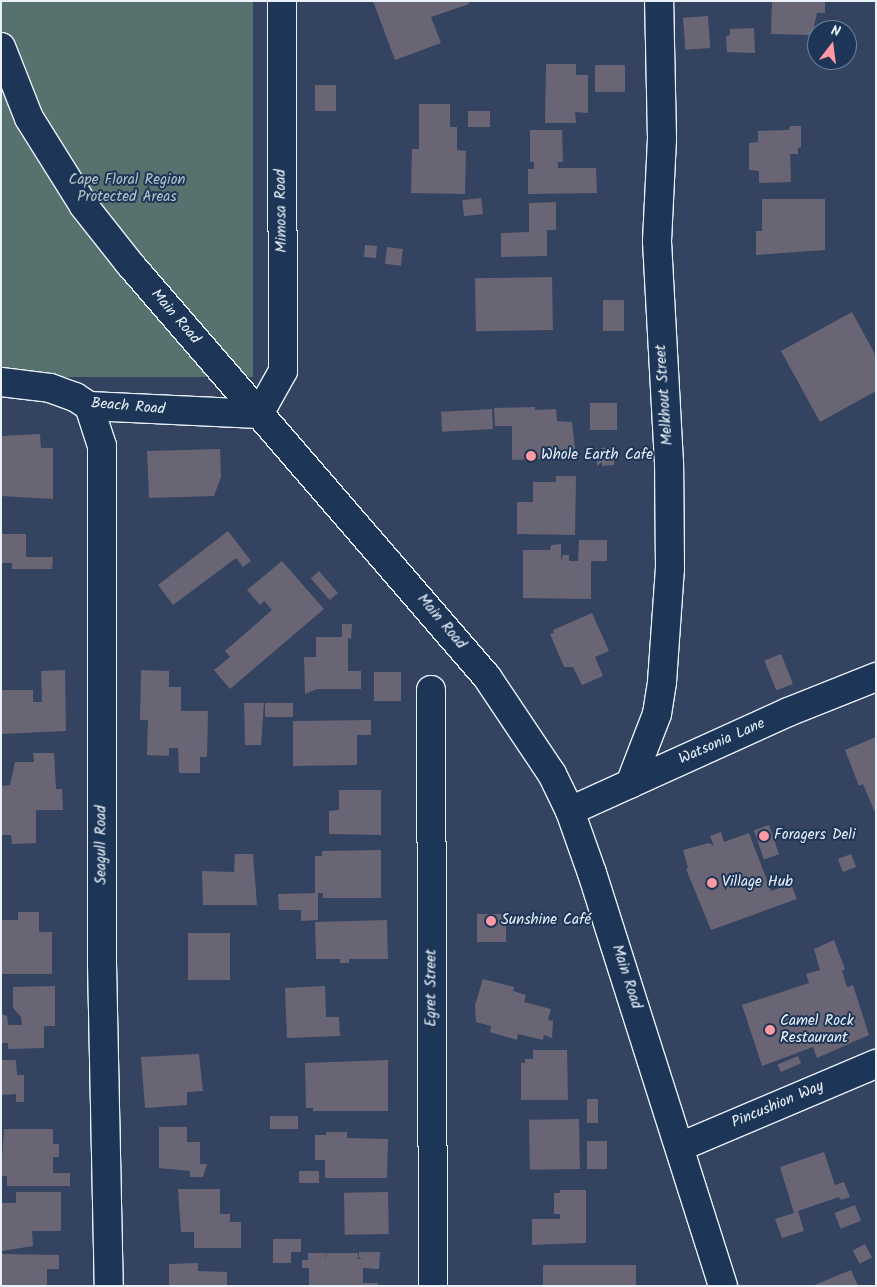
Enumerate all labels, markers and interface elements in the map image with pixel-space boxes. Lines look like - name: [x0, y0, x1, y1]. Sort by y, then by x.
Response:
- north arrow: [807, 20, 857, 70]
- text: N: [829, 20, 843, 43]
- street label: Mimosa Road: [272, 169, 292, 253]
- park label: Cape Floral Region Protected Areas: [69, 171, 185, 206]
- street label: Main Road: [146, 286, 204, 348]
- street label: Melkhout Street: [652, 344, 678, 446]
- street label: Beach Road: [90, 395, 166, 419]
- place label: Whole Earth Cafe: [541, 447, 653, 465]
- marker: Whole Earth Cafe: [525, 450, 537, 462]
- street label: Main Road: [413, 591, 469, 653]
- street label: Watsonia Lane: [676, 715, 768, 769]
- street label: Seagull Road: [93, 805, 111, 885]
- place label: Foragers Deli: [774, 827, 856, 845]
- marker: Foragers Deli: [758, 830, 770, 842]
- place label: Village Hub: [722, 874, 793, 892]
- marker: Village Hub: [706, 877, 718, 889]
- place label: Sunshine Café: [501, 912, 591, 930]
- marker: Sunshine Café: [485, 915, 497, 927]
- street label: Main Road: [607, 943, 645, 1011]
- street label: Egret Street: [423, 949, 441, 1027]
- place label: Camel Rock Restaurant: [780, 1012, 854, 1047]
- marker: Camel Rock Restaurant: [764, 1024, 776, 1036]
- street label: Pincushion Way: [729, 1078, 827, 1132]

